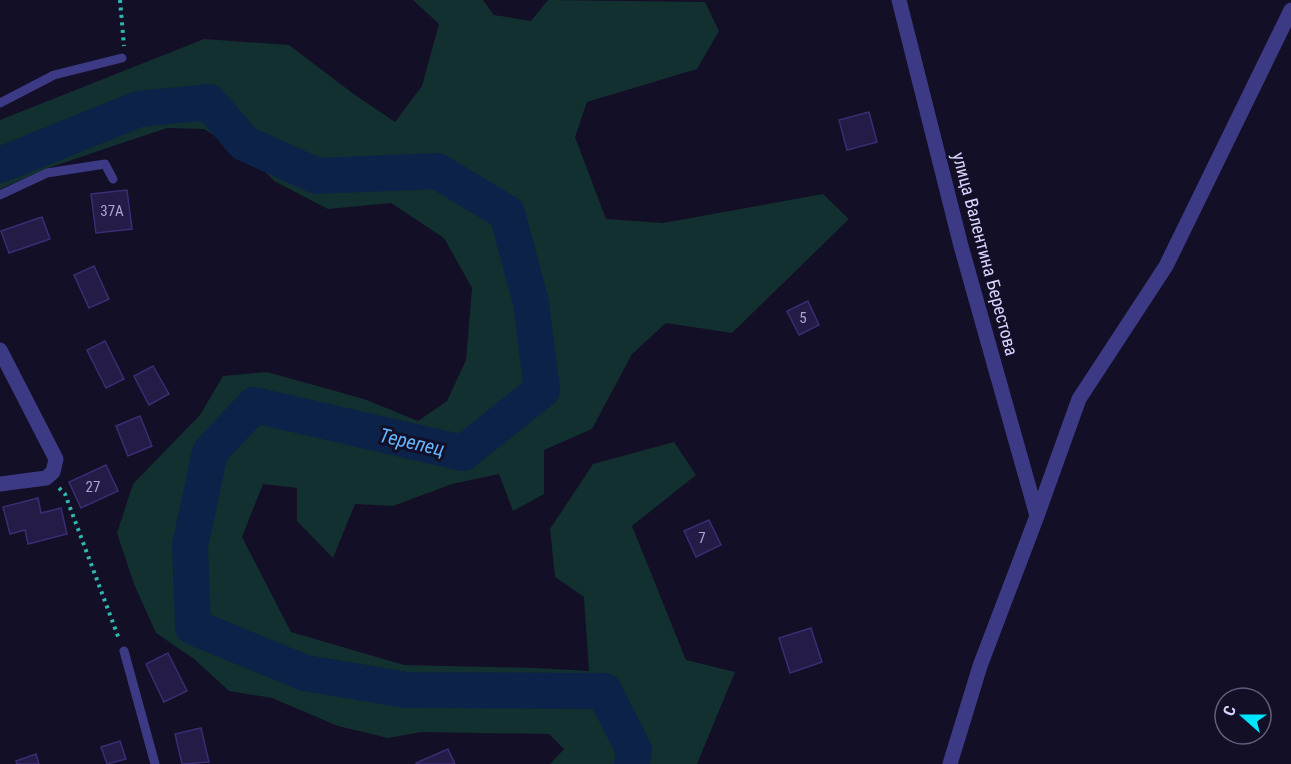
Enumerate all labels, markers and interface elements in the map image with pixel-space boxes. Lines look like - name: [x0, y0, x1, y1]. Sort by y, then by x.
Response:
- street label: улица Валентина Берестова: [948, 150, 1023, 358]
- house number: 37А: [100, 202, 124, 220]
- house number: 5: [799, 309, 807, 327]
- water label: Терепец: [377, 423, 447, 461]
- house number: 27: [86, 478, 100, 496]
- house number: 7: [698, 529, 706, 547]
- north arrow: [1213, 686, 1273, 746]
- text: С: [1219, 703, 1240, 718]

